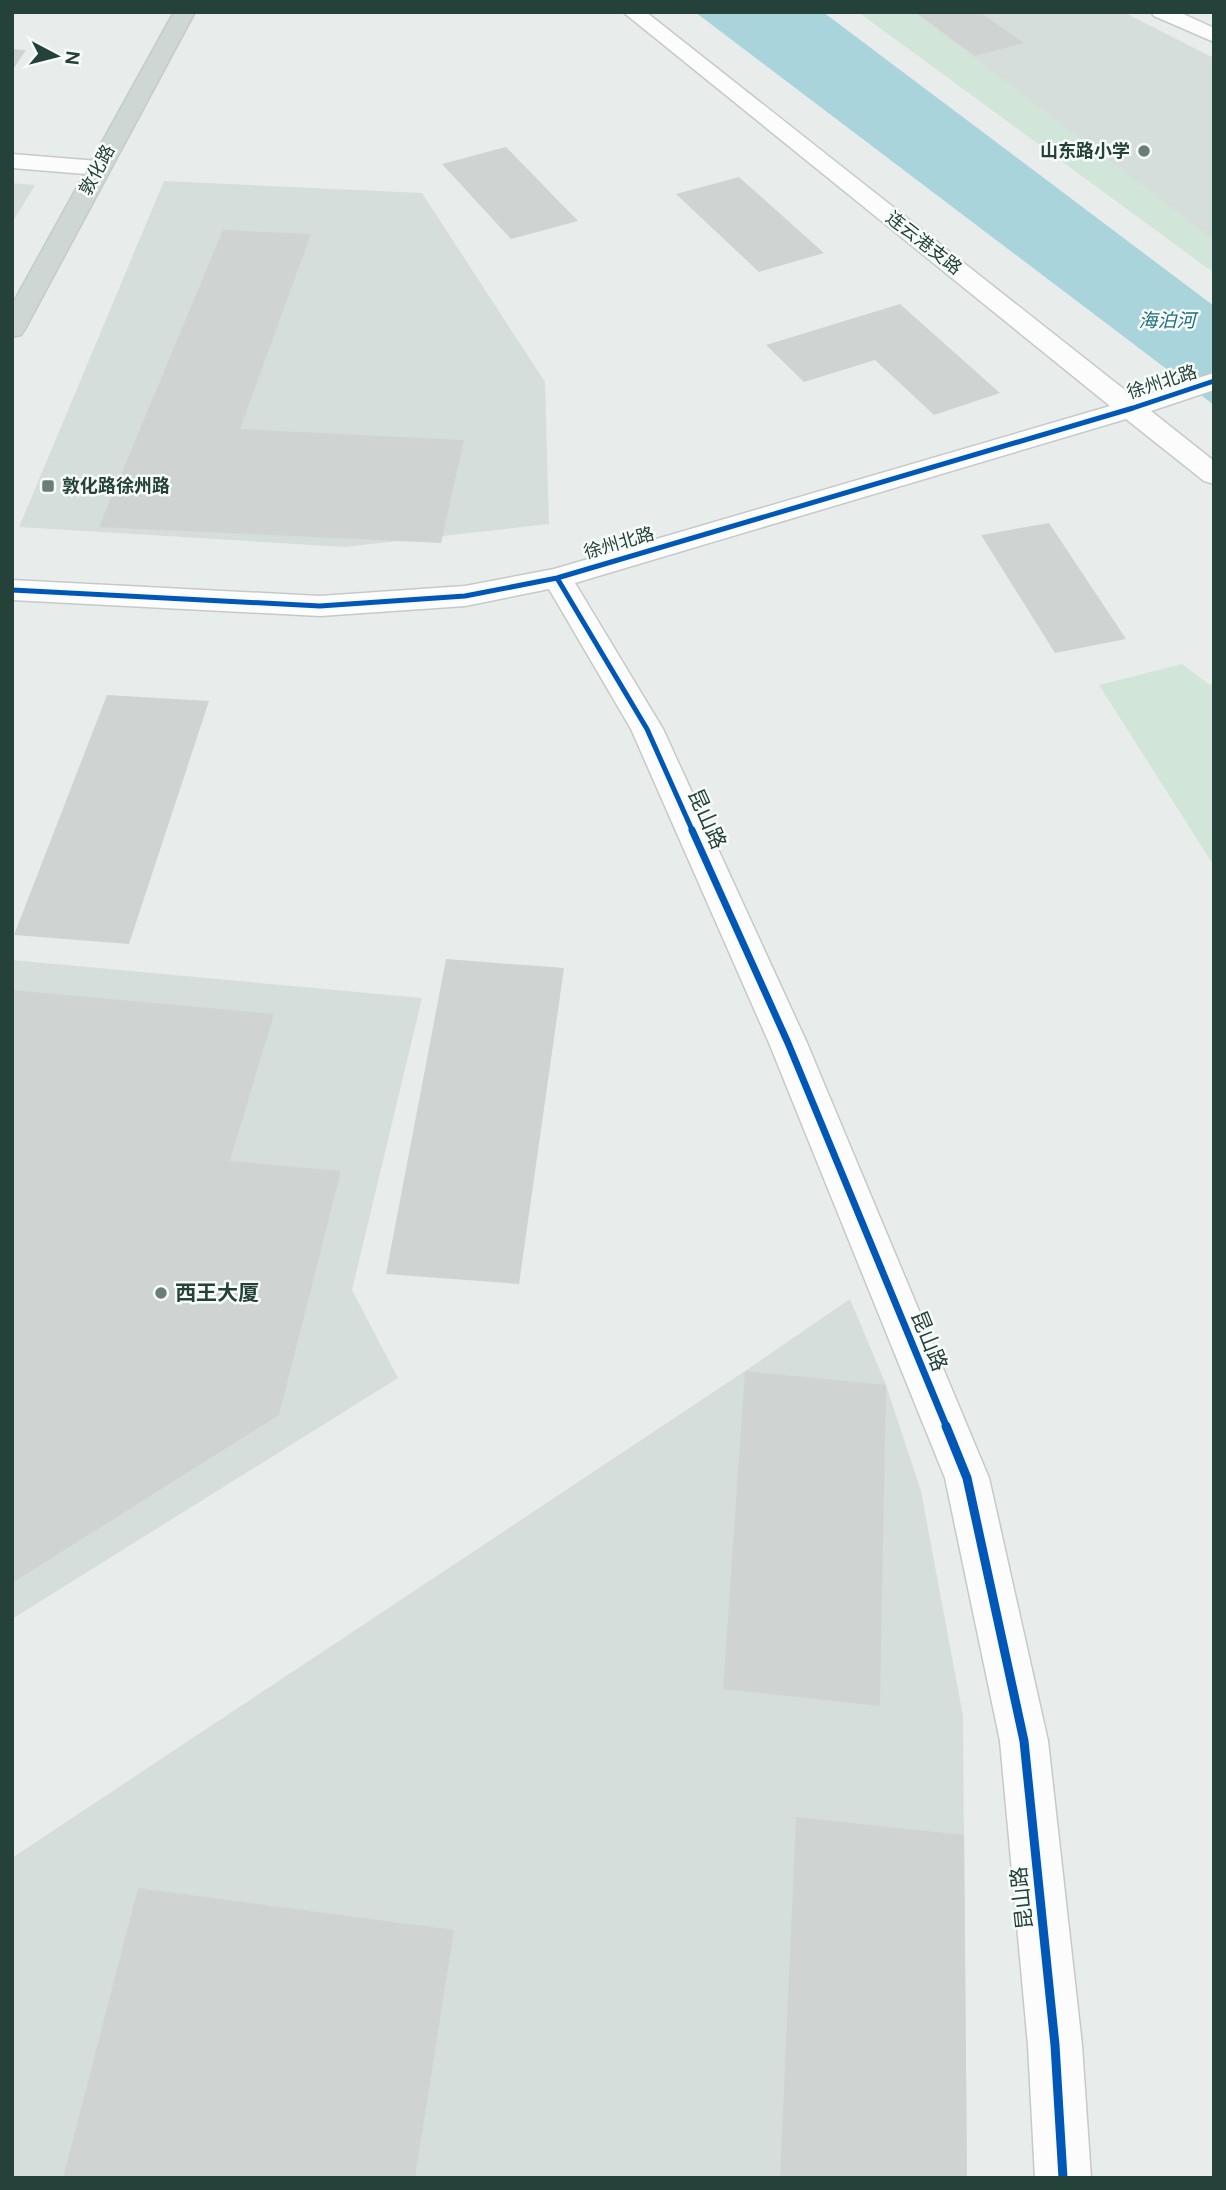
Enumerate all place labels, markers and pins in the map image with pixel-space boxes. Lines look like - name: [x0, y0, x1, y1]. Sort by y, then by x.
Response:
- place label: 山东路小学: [1040, 139, 1130, 163]
- marker: 山东路小学: [1136, 143, 1152, 159]
- place label: 敦化路徐州路: [62, 474, 170, 498]
- marker: 敦化路徐州路: [40, 478, 56, 494]
- place label: 西王大厦: [175, 1279, 259, 1307]
- marker: 西王大厦: [153, 1285, 169, 1301]

